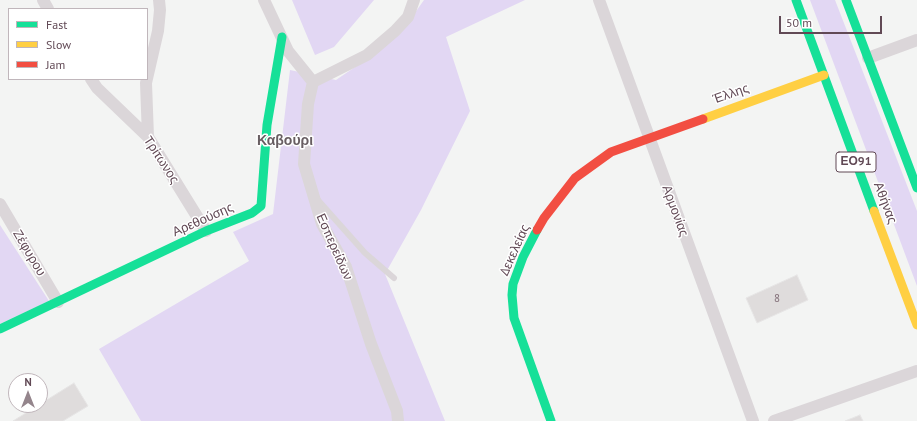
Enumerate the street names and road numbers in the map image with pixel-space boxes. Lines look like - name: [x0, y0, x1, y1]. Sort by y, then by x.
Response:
- street label: Έλλης: [711, 81, 751, 107]
- street label: Τρίτωνος: [140, 133, 182, 187]
- road number: ΕΟ91: [836, 152, 876, 172]
- street label: Αθήνας: [870, 180, 900, 226]
- street label: Αρμονίας: [658, 183, 692, 239]
- street label: Αρεθούσης: [170, 200, 236, 240]
- street label: Εσπερείδων: [312, 211, 356, 283]
- street label: Δεκελείας: [497, 222, 533, 278]
- street label: Ζέφυρου: [9, 227, 49, 279]

